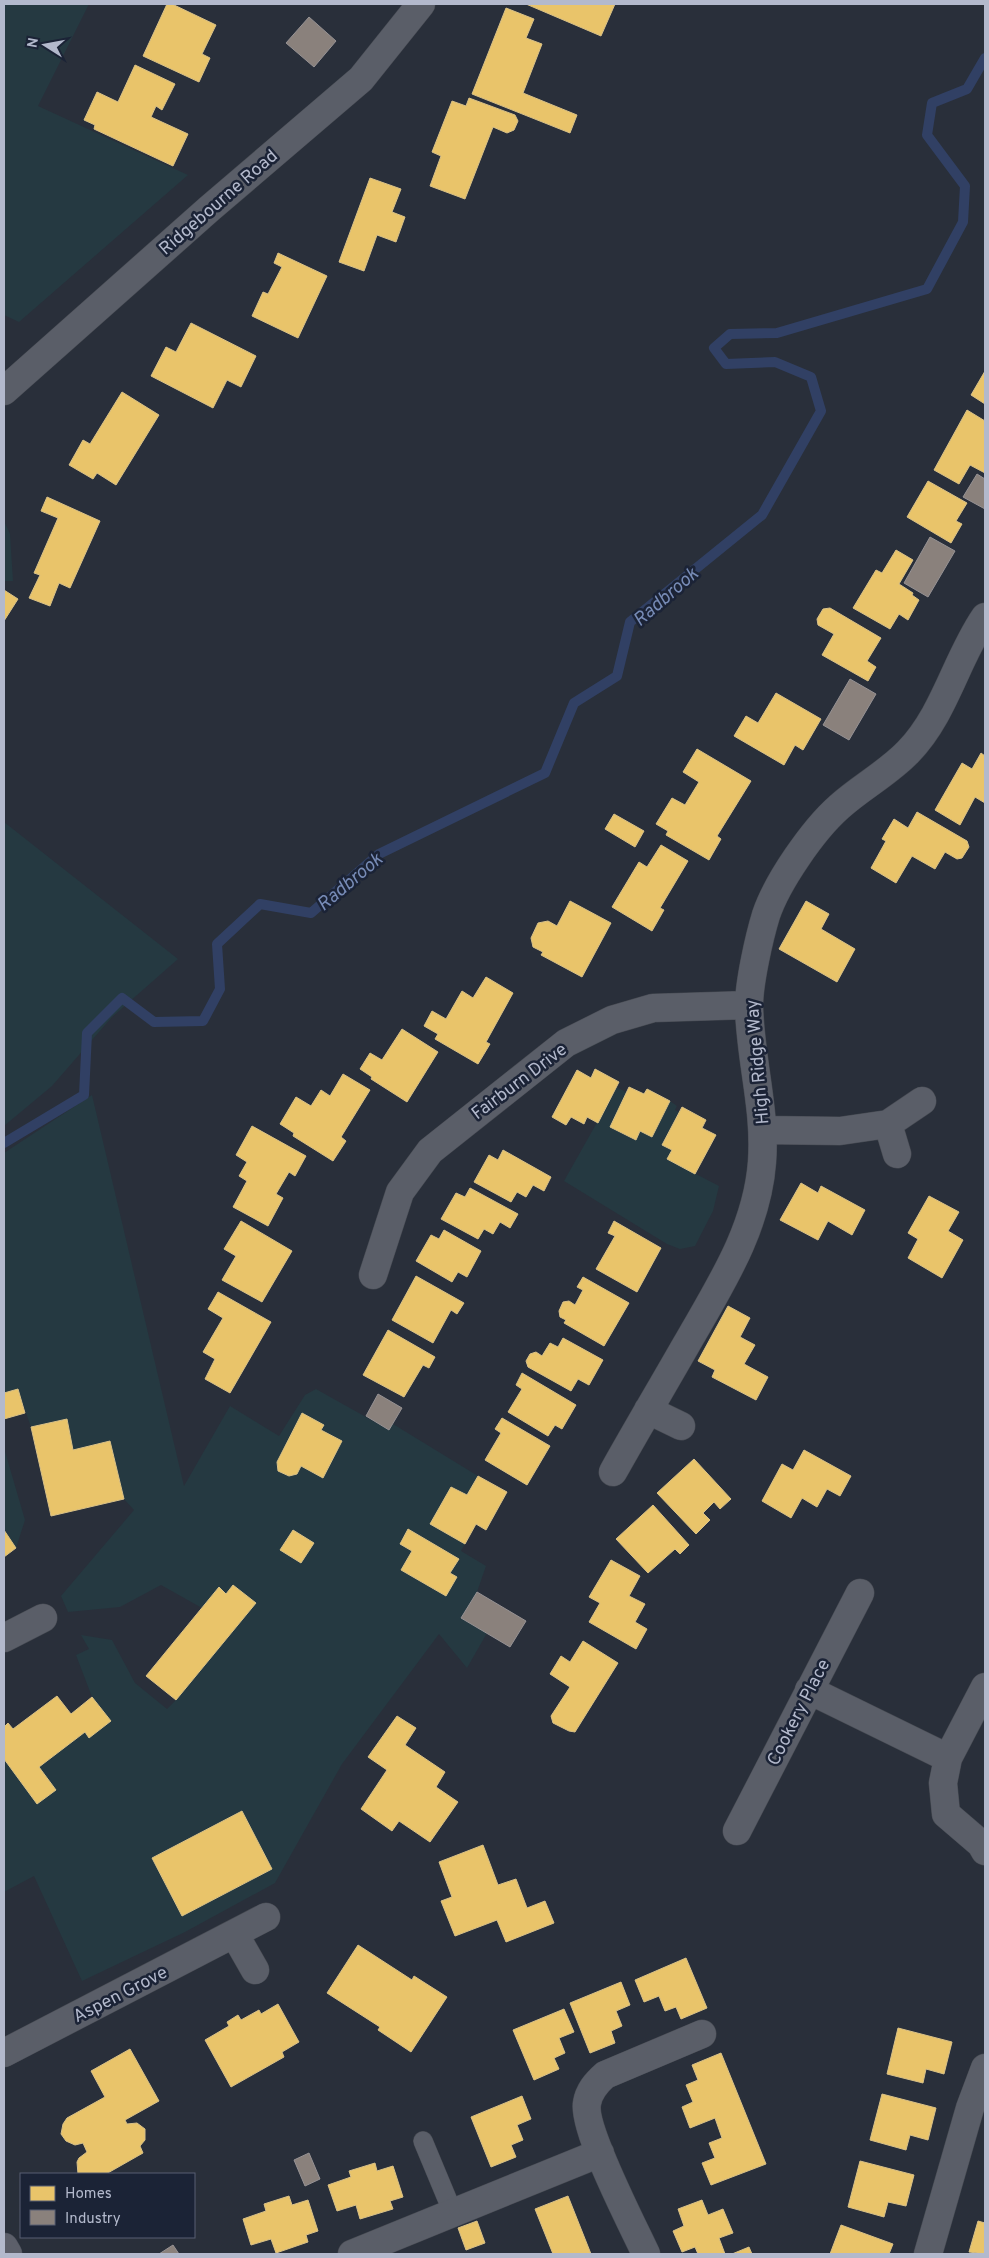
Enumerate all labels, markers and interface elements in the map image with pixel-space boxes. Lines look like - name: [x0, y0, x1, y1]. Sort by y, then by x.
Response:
- north arrow: [20, 20, 70, 70]
- text: N: [24, 36, 43, 49]
- street label: Ridgebourne Road: [155, 145, 283, 261]
- water label: Radbrook: [629, 562, 704, 632]
- water label: Radbrook: [312, 848, 389, 917]
- street label: High Ridge Way: [742, 998, 775, 1125]
- street label: Fairburn Drive: [467, 1039, 572, 1126]
- street label: Cookery Place: [763, 1656, 836, 1770]
- street label: Aspen Grove: [70, 1962, 172, 2029]
- legend: [20, 2173, 195, 2238]
- text: Homes: [65, 2185, 112, 2204]
- text: Industry: [65, 2210, 121, 2229]

